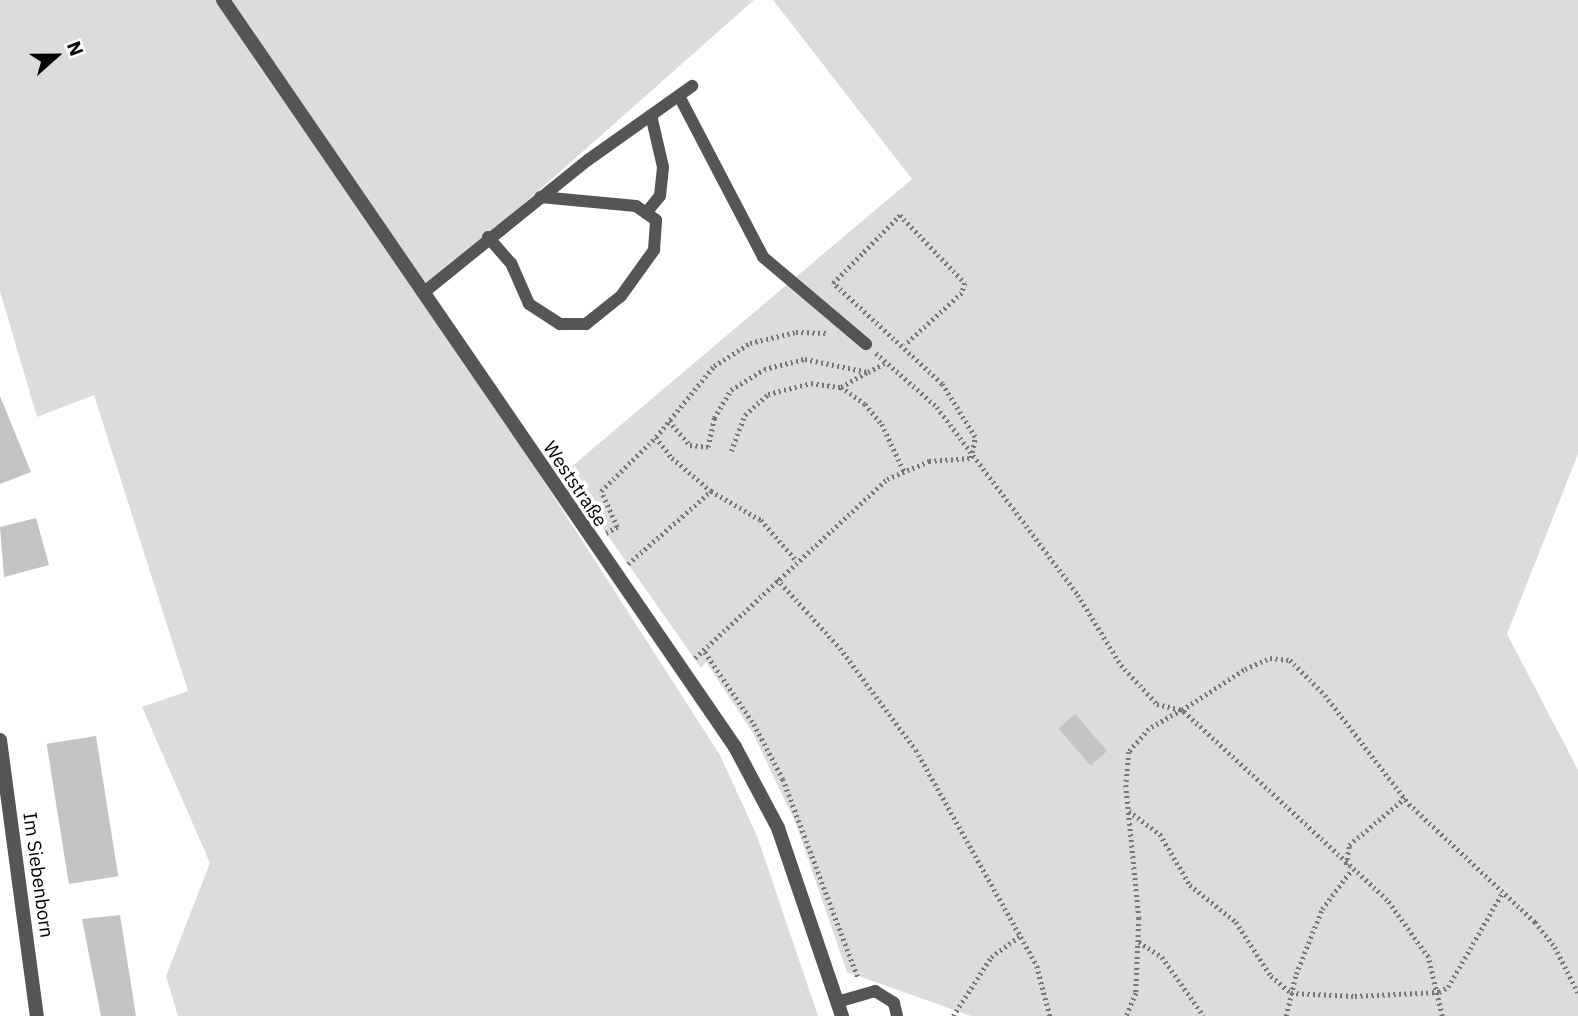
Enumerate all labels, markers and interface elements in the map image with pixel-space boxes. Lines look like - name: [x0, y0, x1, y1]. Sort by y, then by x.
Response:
- north arrow: [21, 21, 91, 91]
- text: N: [62, 38, 89, 59]
- street label: Weststraße: [538, 437, 612, 531]
- street label: Im Siebenborn: [18, 811, 58, 939]

